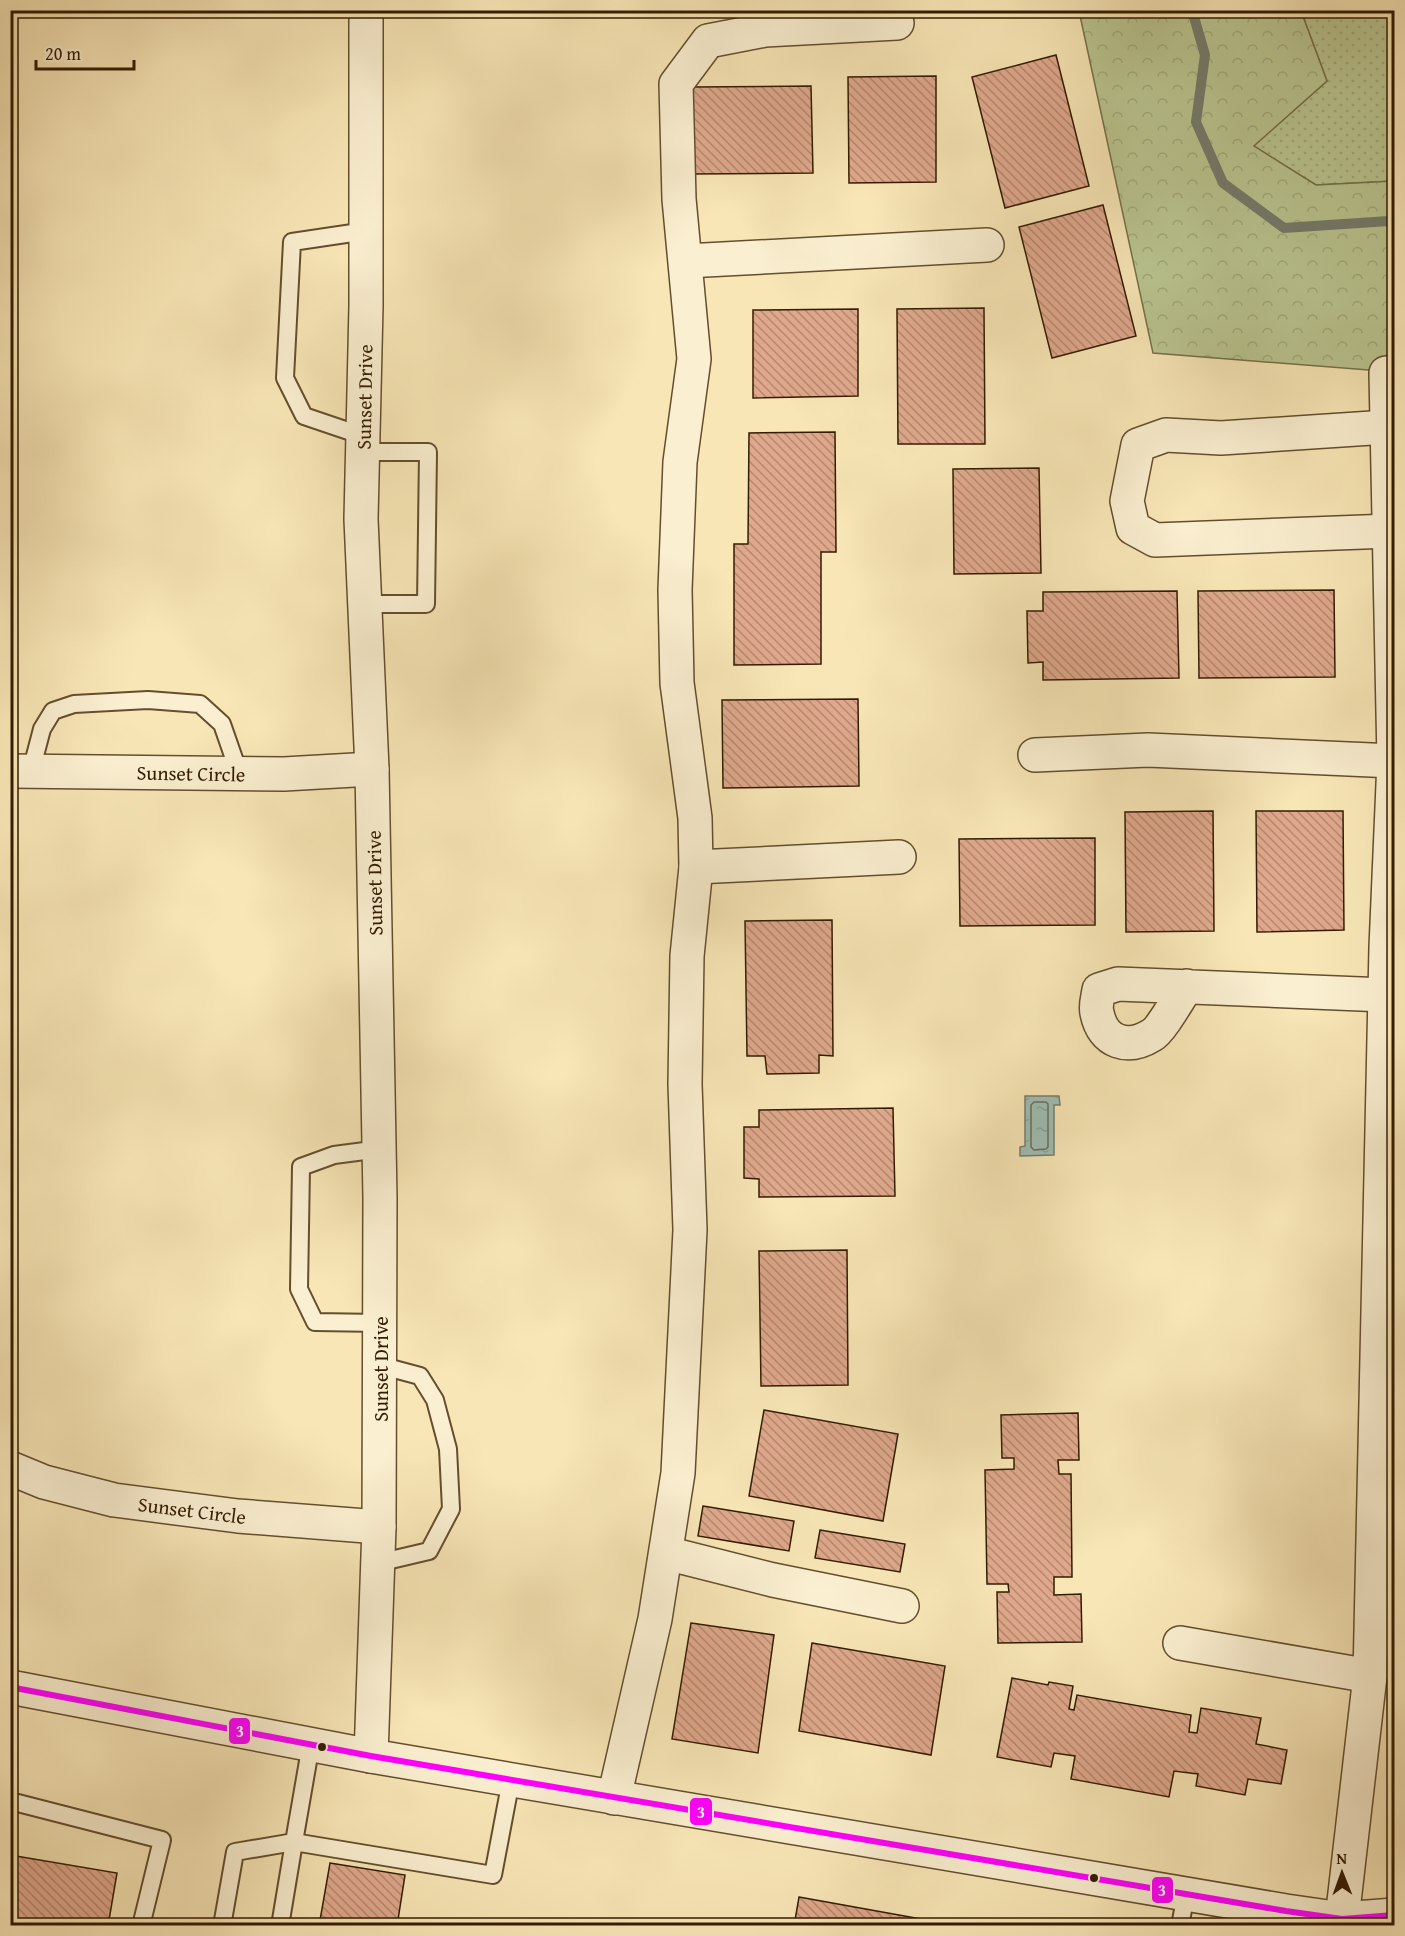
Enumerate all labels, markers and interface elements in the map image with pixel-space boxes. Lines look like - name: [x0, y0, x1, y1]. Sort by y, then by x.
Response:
- scale bar: [36, 33, 134, 71]
- text: 20 m: [45, 40, 81, 67]
- street label: Sunset Drive: [349, 344, 379, 450]
- street label: Sunset Circle: [136, 758, 246, 788]
- street label: Sunset Drive: [359, 830, 389, 936]
- street label: Sunset Drive: [366, 1316, 395, 1422]
- street label: Sunset Circle: [136, 1489, 248, 1531]
- line badge: 3: [228, 1717, 251, 1745]
- text: 3: [236, 1719, 244, 1743]
- unlabelled marker: [316, 1741, 328, 1753]
- line badge: 3: [689, 1797, 713, 1826]
- text: 3: [697, 1800, 705, 1824]
- north arrow: [1312, 1843, 1372, 1903]
- text: N: [1336, 1846, 1348, 1870]
- unlabelled marker: [1088, 1872, 1100, 1884]
- line badge: 3: [1151, 1876, 1174, 1904]
- text: 3: [1158, 1878, 1166, 1902]

